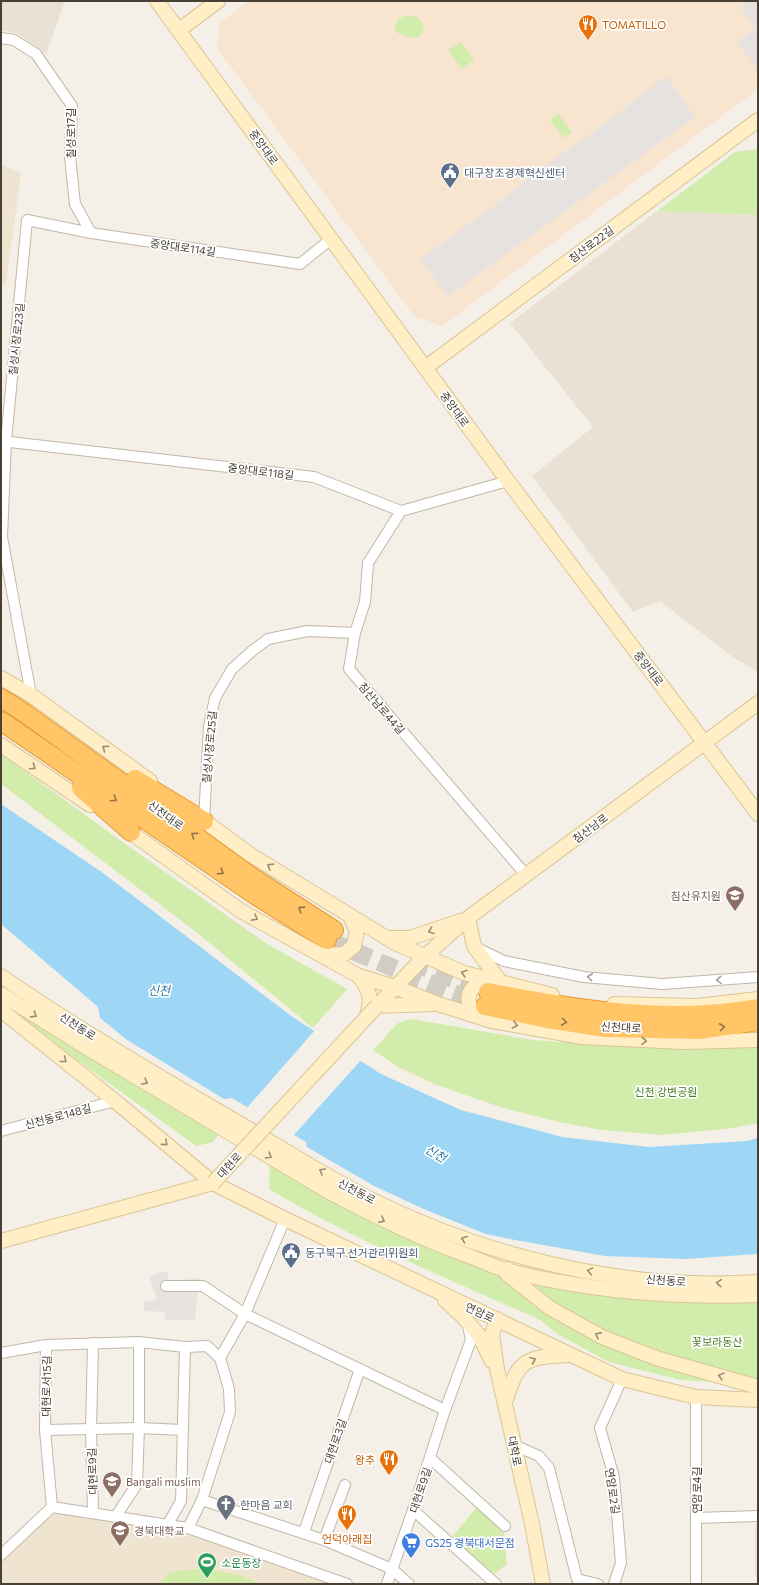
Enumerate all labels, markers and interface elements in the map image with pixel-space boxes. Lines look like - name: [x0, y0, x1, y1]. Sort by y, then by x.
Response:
- restaurant icon: TOMATILLO: [577, 13, 599, 41]
- place label: TOMATILLO: [602, 18, 666, 31]
- street label: 칠성로17길: [64, 108, 77, 159]
- street label: 중앙대로: [247, 127, 281, 167]
- public building icon: 대구창조경제혁신센터: [439, 161, 461, 189]
- place label: 대구창조경제혁신센터: [464, 166, 565, 179]
- street label: 침산로22길: [566, 223, 616, 265]
- street label: 중앙대로114길: [149, 236, 217, 258]
- street label: 칠성시장로23길: [6, 302, 26, 376]
- street label: 중앙대로: [438, 389, 472, 429]
- street label: 중앙대로118길: [227, 460, 295, 482]
- street label: 중앙대로: [632, 648, 666, 688]
- street label: 침산남로44길: [356, 680, 408, 736]
- street label: 칠성시장로25길: [199, 710, 219, 784]
- one-way arrow: [102, 746, 109, 753]
- one-way arrow: [29, 762, 36, 769]
- one-way arrow: [110, 794, 117, 802]
- street label: 신천대로: [146, 798, 186, 832]
- street label: 침산남로: [570, 811, 610, 845]
- one-way arrow: [191, 832, 198, 840]
- one-way arrow: [267, 863, 274, 871]
- one-way arrow: [217, 867, 224, 875]
- school or university icon: 침산유치원: [724, 884, 746, 912]
- place label: 침산유치원: [670, 889, 721, 902]
- one-way arrow: [298, 906, 305, 914]
- one-way arrow: [251, 914, 258, 921]
- one-way arrow: [428, 927, 435, 935]
- one-way arrow: [460, 969, 467, 978]
- one-way arrow: [587, 973, 593, 982]
- one-way arrow: [716, 975, 722, 984]
- water label: 신천: [148, 983, 172, 997]
- one-way arrow: [30, 1010, 37, 1018]
- street label: 신천동로: [57, 1010, 99, 1042]
- one-way arrow: [561, 1017, 567, 1026]
- street label: 신천대로: [600, 1019, 642, 1035]
- one-way arrow: [512, 1021, 518, 1029]
- one-way arrow: [719, 1023, 725, 1032]
- one-way arrow: [641, 1036, 647, 1045]
- one-way arrow: [60, 1056, 67, 1063]
- one-way arrow: [141, 1078, 148, 1085]
- park label: 신천 강변공원: [635, 1085, 697, 1098]
- street label: 신천동로148길: [23, 1101, 93, 1131]
- one-way arrow: [160, 1138, 167, 1145]
- water label: 신천: [423, 1141, 451, 1166]
- street label: 대현로: [214, 1149, 244, 1181]
- one-way arrow: [265, 1151, 272, 1159]
- one-way arrow: [319, 1169, 326, 1176]
- street label: 신천동로: [336, 1176, 378, 1206]
- one-way arrow: [378, 1215, 386, 1223]
- one-way arrow: [461, 1235, 468, 1243]
- public building icon: 동구북구 선거관리위원회: [280, 1241, 302, 1269]
- place label: 동구북구 선거관리위원회: [305, 1246, 418, 1259]
- one-way arrow: [587, 1268, 593, 1276]
- street label: 신천동로: [645, 1272, 687, 1288]
- one-way arrow: [716, 1279, 722, 1288]
- street label: 연암로: [463, 1300, 497, 1324]
- one-way arrow: [594, 1332, 602, 1340]
- park label: 꽃보라동산: [692, 1335, 742, 1348]
- street label: 대현로서15길: [39, 1355, 53, 1417]
- one-way arrow: [529, 1357, 537, 1365]
- one-way arrow: [717, 1373, 724, 1381]
- street label: 대현로3길: [321, 1417, 349, 1465]
- street label: 대학로: [505, 1435, 525, 1467]
- street label: 대현로9길: [85, 1447, 99, 1495]
- restaurant icon: 왕추: [378, 1448, 400, 1476]
- place label: 왕추: [355, 1453, 375, 1466]
- street label: 대현로9길: [407, 1466, 433, 1514]
- street label: 연암로4길: [690, 1466, 703, 1514]
- street label: 연암로2길: [603, 1467, 623, 1515]
- school or university icon: Bangali muslim: [101, 1470, 123, 1498]
- place label: Bangali muslim: [126, 1475, 201, 1488]
- church icon: 한마음 교회: [215, 1493, 237, 1521]
- place label: 한마음 교회: [240, 1498, 293, 1511]
- restaurant icon: 언덕아래집: [336, 1503, 358, 1531]
- school or university icon: 경북대학교: [109, 1519, 131, 1547]
- place label: 경북대학교: [134, 1524, 185, 1537]
- supermarket icon: GS25 경북대서문점: [400, 1531, 422, 1559]
- place label: 언덕아래집: [322, 1532, 372, 1545]
- place label: GS25 경북대서문점: [425, 1536, 515, 1549]
- sports icon: 소운동장: [196, 1551, 218, 1579]
- place label: 소운동장: [221, 1556, 261, 1569]

